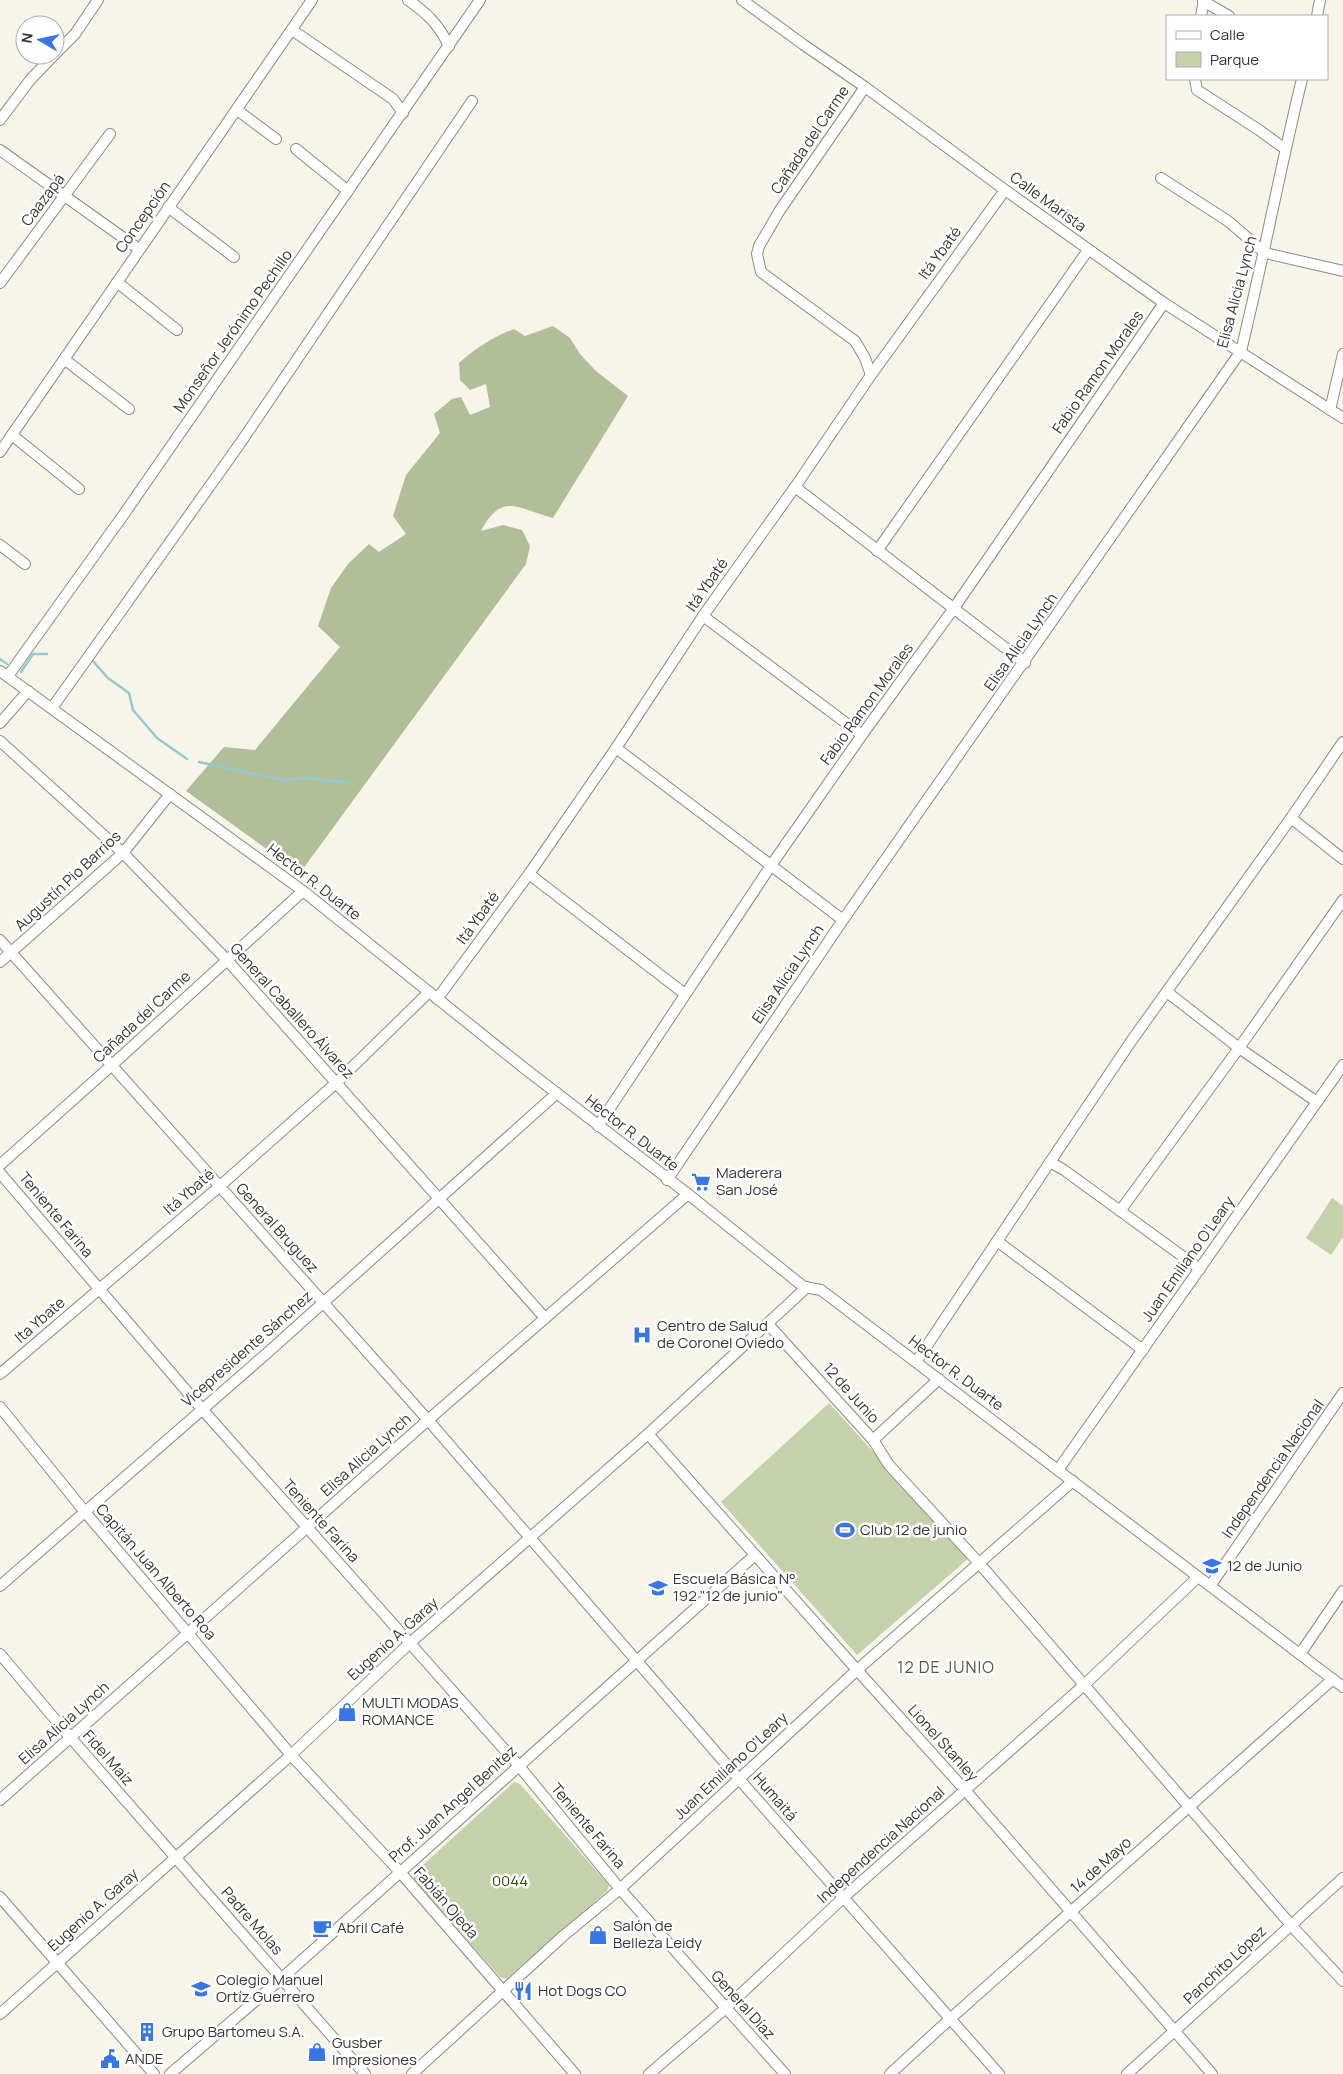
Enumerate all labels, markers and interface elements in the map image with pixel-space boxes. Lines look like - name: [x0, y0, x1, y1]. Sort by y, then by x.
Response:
- north arrow: [15, 15, 65, 65]
- legend: [1166, 15, 1328, 80]
- text: Calle: [1210, 24, 1245, 45]
- text: N: [16, 31, 37, 44]
- text: Parque: [1210, 49, 1259, 70]
- street label: Cañada del Carme: [765, 81, 854, 198]
- street label: Calle Marista: [1006, 167, 1091, 237]
- street label: Caazapá: [16, 169, 69, 230]
- street label: Concepción: [110, 176, 175, 257]
- street label: Itá Ybaté: [913, 222, 966, 284]
- street label: Elisa Alicia Lynch: [1211, 233, 1262, 350]
- street label: Monseñor Jerónimo Pechillo: [168, 245, 297, 416]
- street label: Fabio Ramon Morales: [1047, 306, 1148, 438]
- street label: Itá Ybaté: [681, 554, 733, 616]
- street label: Elisa Alicia Lynch: [979, 588, 1062, 695]
- street label: Fabio Ramon Morales: [815, 638, 918, 769]
- street label: Augustín Pio Barrios: [10, 826, 126, 936]
- street label: Hector R. Duarte: [263, 838, 366, 925]
- street label: Itá Ybaté: [451, 887, 504, 949]
- street label: Elisa Alicia Lynch: [747, 920, 829, 1027]
- street label: General Caballero Álvarez: [226, 938, 359, 1083]
- street label: Cañada del Carme: [88, 966, 195, 1067]
- street label: Hector R. Duarte: [581, 1089, 684, 1176]
- place label: Maderera San José: [716, 1162, 782, 1200]
- street label: Itá Ybaté: [159, 1164, 219, 1220]
- street label: Teniente Farina: [14, 1168, 98, 1262]
- supermarket icon: Maderera San José: [690, 1171, 712, 1193]
- street label: General Bruguez: [231, 1178, 324, 1277]
- street label: Juan Emiliano O'Leary: [1136, 1192, 1239, 1326]
- street label: Vicepresidente Sánchez: [177, 1286, 317, 1411]
- street label: Ita Ybate: [10, 1292, 70, 1347]
- place label: Centro de Salud de Coronel Oviedo: [657, 1315, 784, 1353]
- hospital icon: Centro de Salud de Coronel Oviedo: [631, 1324, 653, 1346]
- street label: Hector R. Duarte: [905, 1330, 1008, 1415]
- street label: 12 de Junio: [818, 1358, 884, 1428]
- street label: Independencia Nacional: [1217, 1395, 1329, 1542]
- street label: Elisa Alicia Lynch: [316, 1408, 416, 1501]
- street label: Teniente Farina: [278, 1474, 364, 1567]
- street label: Capitán Juan Alberto Roa: [91, 1499, 221, 1644]
- sports icon: Club 12 de junio: [834, 1519, 856, 1541]
- place label: Club 12 de junio: [860, 1519, 967, 1540]
- school or university icon: 12 de Junio: [1201, 1555, 1223, 1577]
- place label: 12 de Junio: [1227, 1555, 1302, 1576]
- place label: Escuela Básica N° 192 "12 de junio": [673, 1568, 796, 1606]
- school or university icon: Escuela Básica N° 192 "12 de junio": [647, 1577, 669, 1599]
- street label: Eugenio A. Garay: [343, 1592, 443, 1685]
- district label: 12 DE JUNIO: [897, 1656, 995, 1678]
- street label: Elisa Alicia Lynch: [14, 1676, 114, 1769]
- place label: MULTI MODAS ROMANCE: [362, 1692, 458, 1730]
- street label: Lionel Stanley: [903, 1700, 984, 1786]
- shop icon: MULTI MODAS ROMANCE: [336, 1701, 358, 1723]
- street label: Juan Emiliano O'Leary: [669, 1707, 792, 1824]
- street label: Fidel Maíz: [78, 1725, 139, 1790]
- street label: Prof. Juan Angel Benitez: [384, 1740, 521, 1867]
- street label: Humaitá: [748, 1768, 802, 1825]
- street label: Teniente Farina: [546, 1779, 630, 1873]
- street label: Independencia Nacional: [812, 1782, 949, 1908]
- street label: 14 de Mayo: [1066, 1832, 1136, 1898]
- street label: Fabián Ojeda: [409, 1862, 483, 1943]
- street label: Eugenio A. Garay: [43, 1863, 143, 1956]
- park label: 0044: [492, 1870, 528, 1891]
- street label: Padre Molas: [217, 1882, 288, 1959]
- place label: Salón de Belleza Leidy: [613, 1915, 702, 1953]
- cafe icon: Abril Café: [311, 1917, 333, 1939]
- place label: Abril Café: [337, 1917, 404, 1938]
- street label: Panchito López: [1179, 1921, 1271, 2009]
- shop icon: Salón de Belleza Leidy: [587, 1924, 609, 1946]
- street label: General Díaz: [707, 1965, 780, 2044]
- place label: Colegio Manuel Ortíz Guerrero: [216, 1969, 323, 2007]
- school or university icon: Colegio Manuel Ortíz Guerrero: [190, 1978, 212, 2000]
- restaurant icon: Hot Dogs CO: [512, 1980, 534, 2002]
- place label: Hot Dogs CO: [538, 1980, 627, 2001]
- building icon: Grupo Bartomeu S.A.: [136, 2021, 158, 2043]
- place label: Grupo Bartomeu S.A.: [162, 2021, 305, 2042]
- place label: Gusber Impresiones: [332, 2032, 417, 2070]
- shop icon: Gusber Impresiones: [306, 2041, 328, 2063]
- public building icon: ANDE: [99, 2048, 121, 2070]
- place label: ANDE: [125, 2048, 163, 2069]

